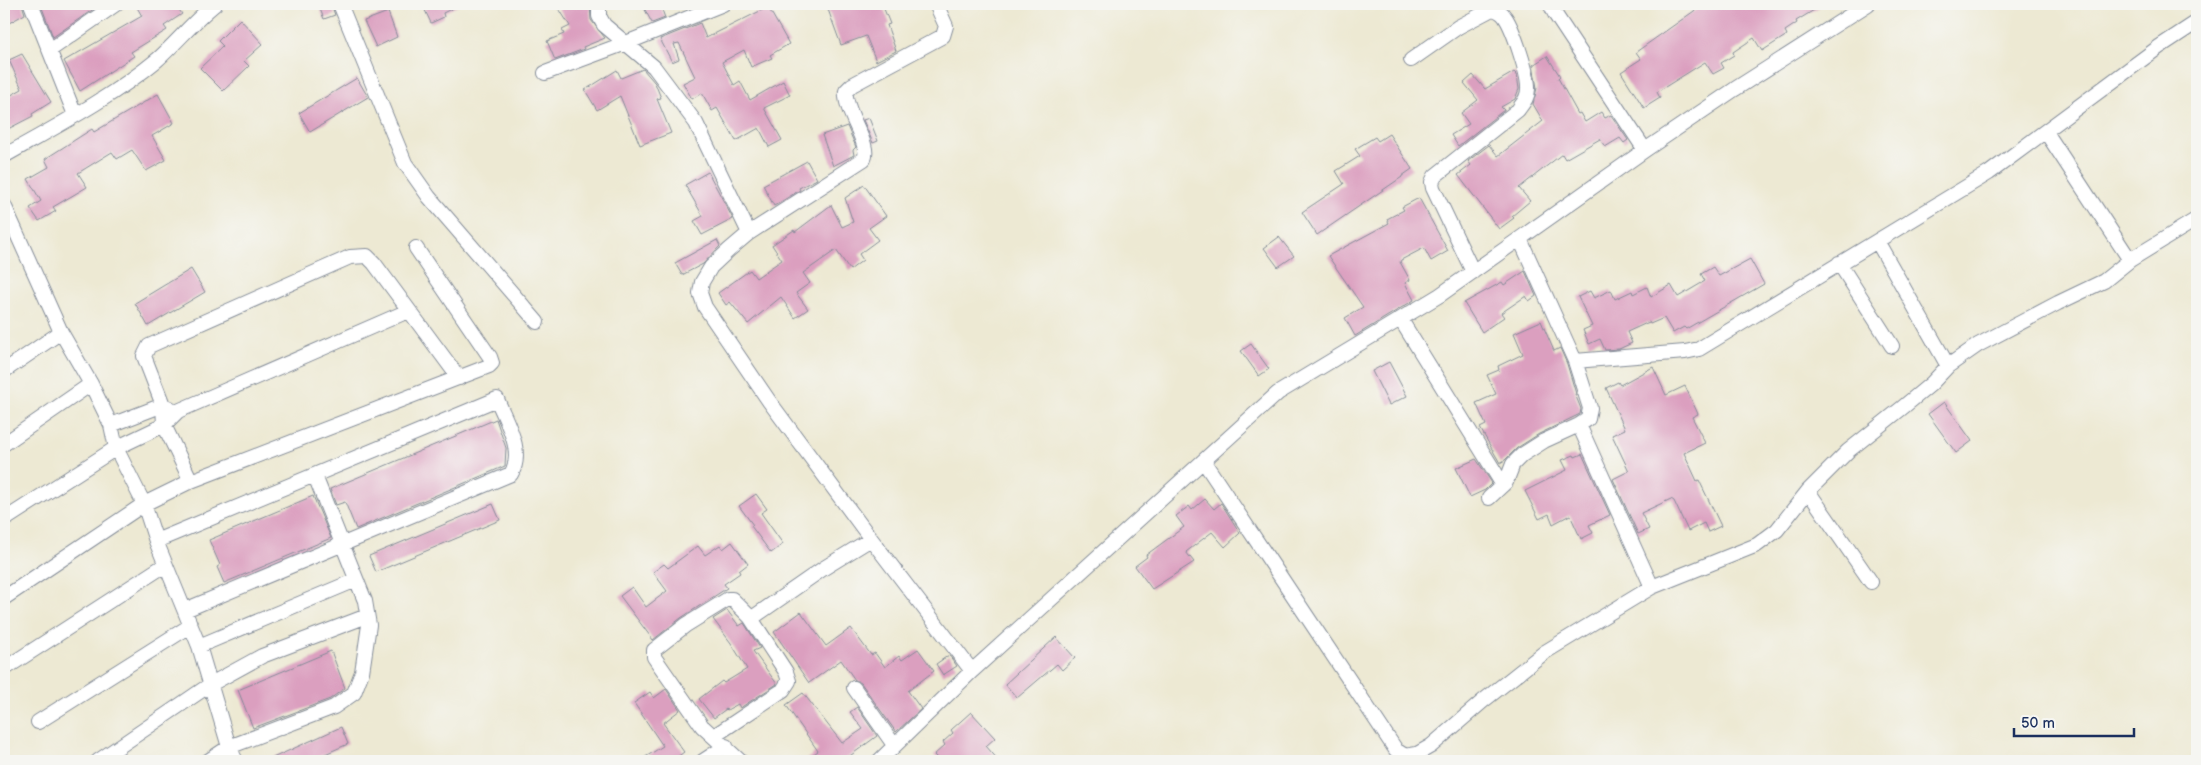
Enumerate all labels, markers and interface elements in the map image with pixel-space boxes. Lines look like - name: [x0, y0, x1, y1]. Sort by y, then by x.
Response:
- scale bar: [2014, 705, 2134, 737]
- text: 50 m: [2021, 714, 2055, 733]

